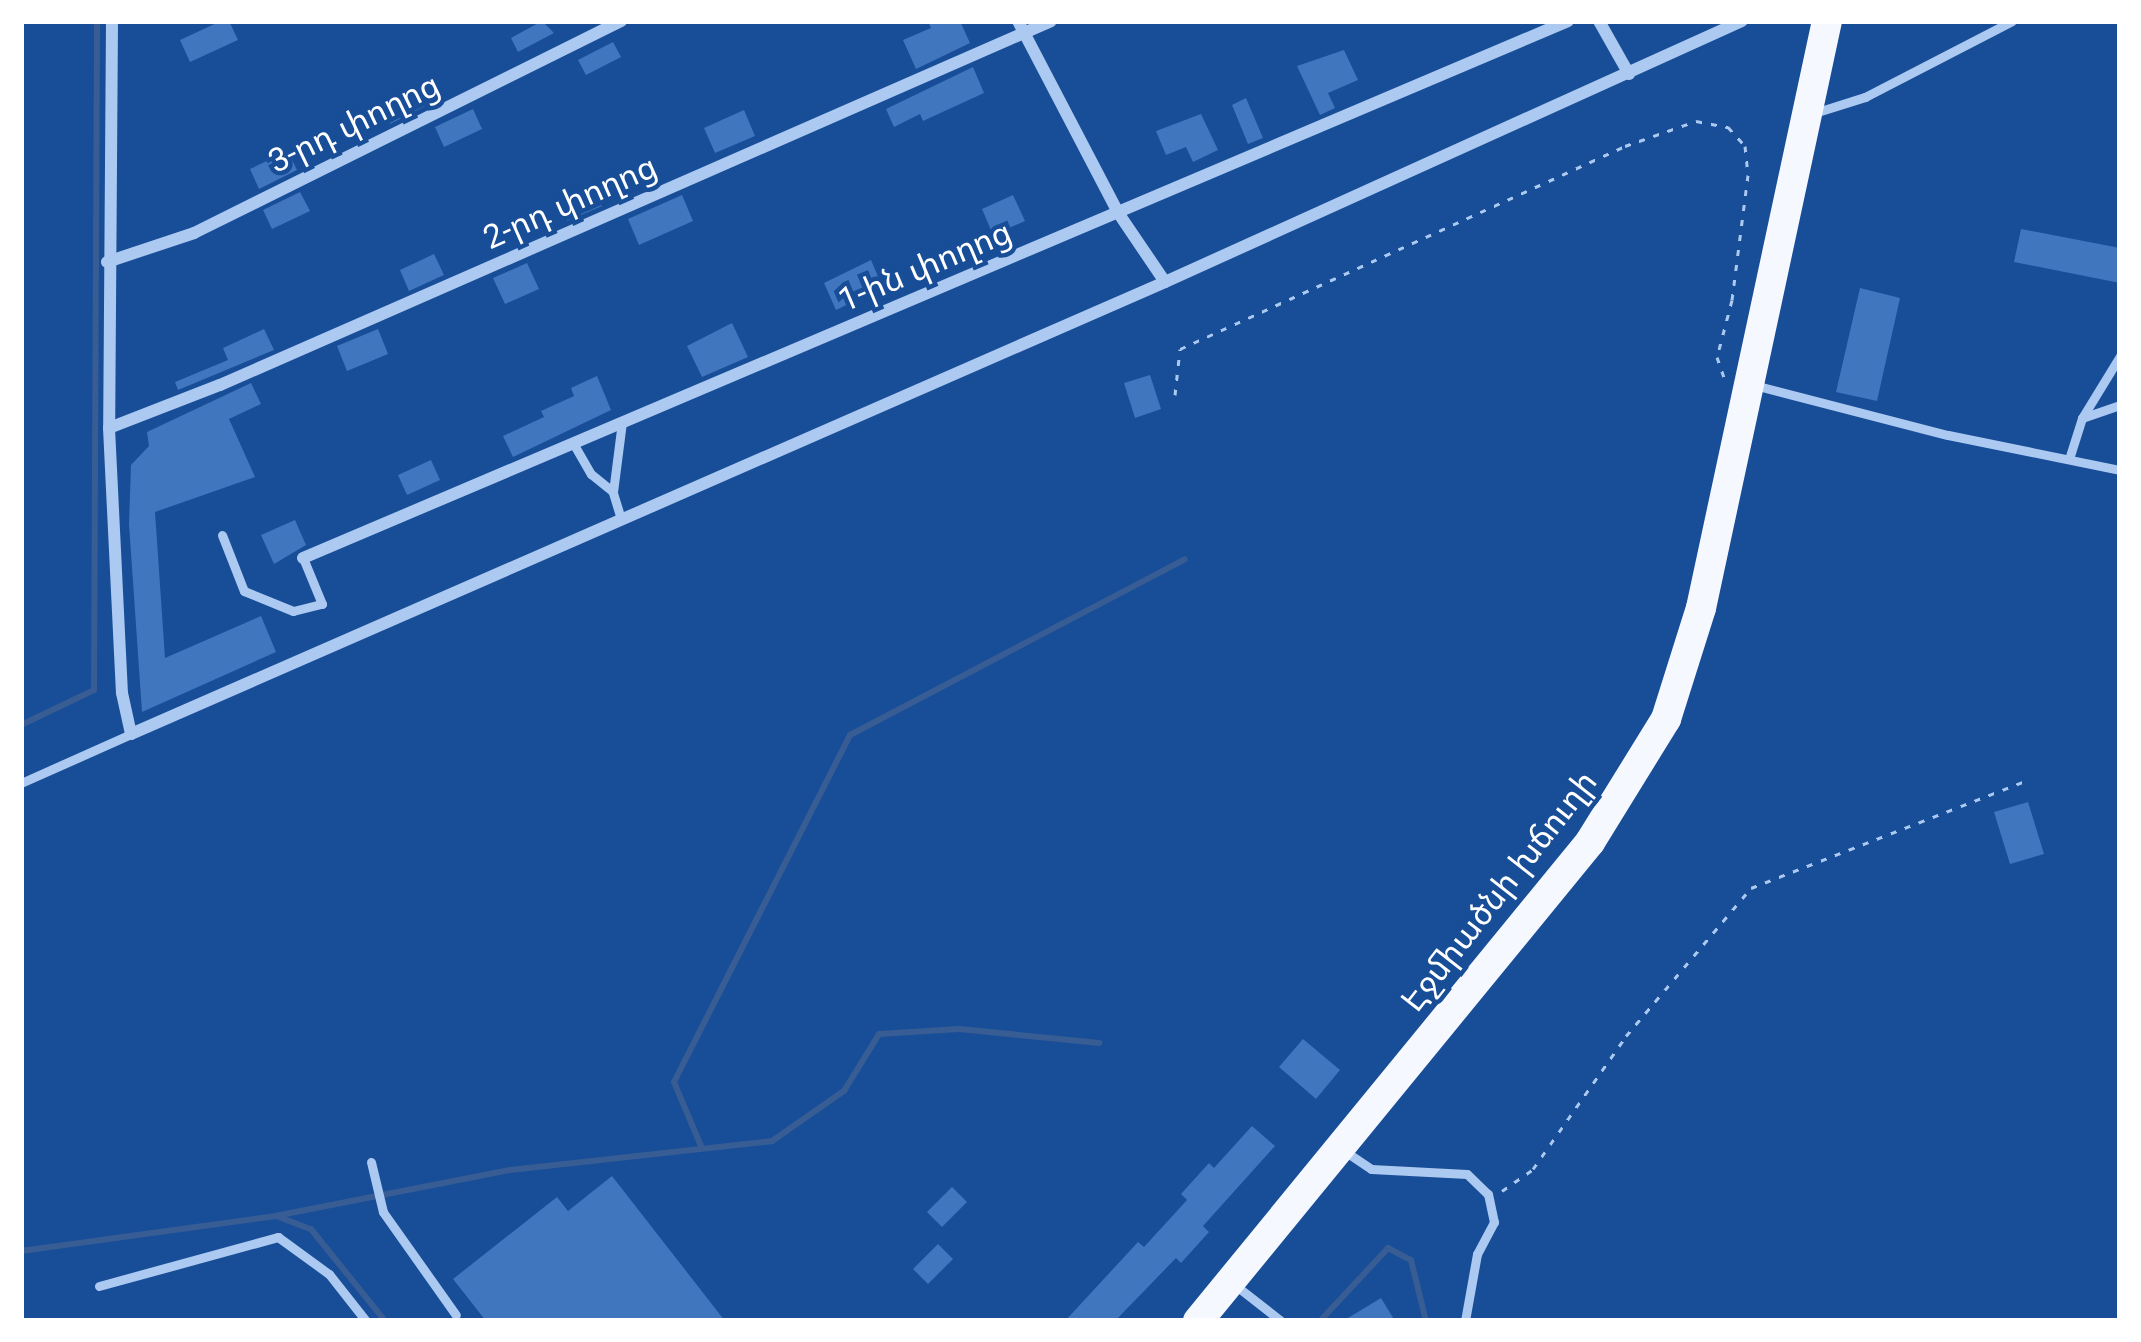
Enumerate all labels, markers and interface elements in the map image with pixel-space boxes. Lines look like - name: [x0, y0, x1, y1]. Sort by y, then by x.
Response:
- street label: 3-րդ փողոց: [262, 65, 446, 181]
- street label: 2-րդ փողոց: [477, 146, 663, 258]
- street label: 1-ին փողոց: [833, 212, 1017, 320]
- street label: Էջմիածնի խճուղի: [1393, 763, 1605, 1019]

